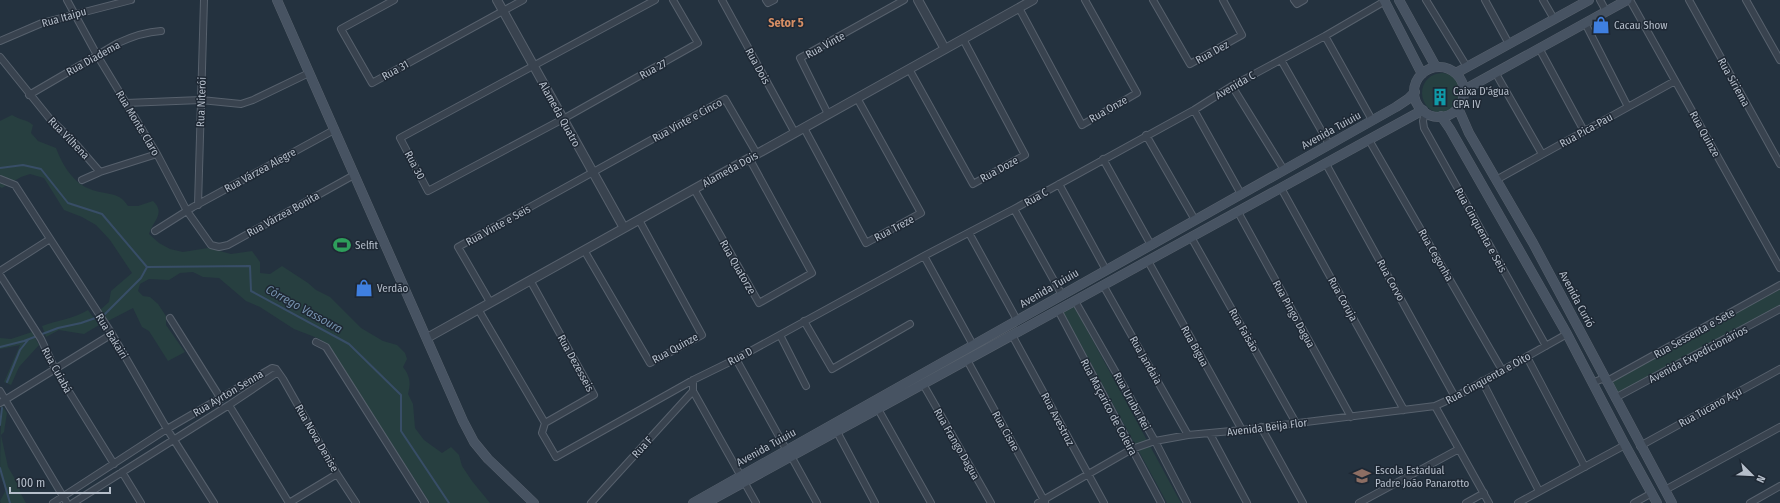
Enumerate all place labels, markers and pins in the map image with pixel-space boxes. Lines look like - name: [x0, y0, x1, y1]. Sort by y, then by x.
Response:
- shop icon: Cacau Show: [1591, 15, 1611, 35]
- place label: Cacau Show: [1614, 19, 1667, 32]
- place label: Caixa D'água CPA IV: [1453, 85, 1509, 111]
- building icon: Caixa D'água CPA IV: [1430, 87, 1450, 107]
- sports icon: Selfit: [332, 235, 352, 255]
- place label: Selfit: [355, 239, 379, 252]
- shop icon: Verdão: [354, 278, 374, 298]
- place label: Verdão: [377, 282, 409, 295]
- place label: Escola Estadual Padre João Panarotto: [1375, 464, 1470, 490]
- school or university icon: Escola Estadual Padre João Panarotto: [1352, 466, 1372, 486]

